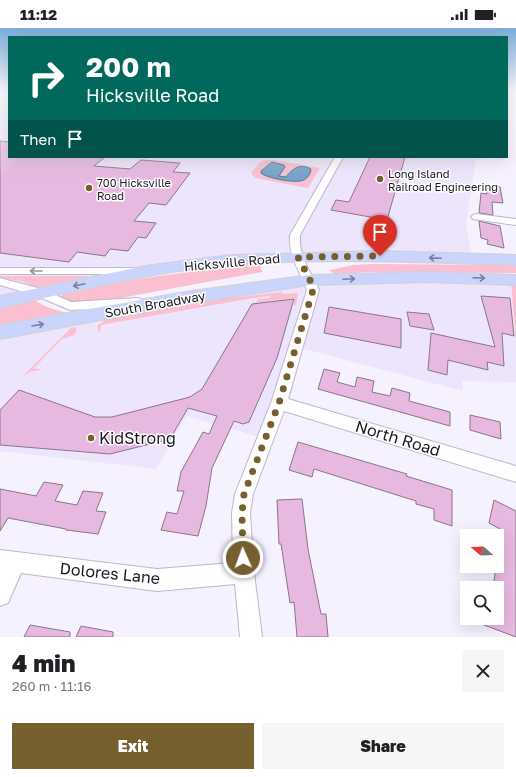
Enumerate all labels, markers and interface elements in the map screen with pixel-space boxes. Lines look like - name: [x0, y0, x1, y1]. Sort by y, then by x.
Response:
- text: 11:12: [20, 5, 57, 23]
- text: 200 m: [86, 50, 171, 83]
- icon: right: [20, 52, 72, 104]
- text: Hicksville Road: [86, 84, 219, 106]
- icon: arrive: [64, 128, 86, 150]
- text: Then: [20, 130, 56, 148]
- place label: Long Island Railroad Engineering: [388, 167, 498, 193]
- marker: Long Island Railroad Engineering: [375, 174, 385, 184]
- place label: 700 Hicksville Road: [97, 176, 171, 202]
- marker: 700 Hicksville Road: [84, 183, 94, 193]
- pin: [363, 215, 397, 256]
- icon: arrive: [369, 221, 391, 243]
- street label: Hicksville Road: [183, 250, 281, 274]
- one-way arrow: [429, 254, 442, 262]
- one-way arrow: [30, 267, 43, 275]
- one-way arrow: [342, 275, 355, 282]
- one-way arrow: [472, 275, 485, 282]
- one-way arrow: [73, 282, 86, 290]
- street label: South Broadway: [103, 287, 207, 321]
- one-way arrow: [31, 320, 44, 328]
- street label: North Road: [353, 416, 443, 460]
- place label: KidStrong: [99, 428, 176, 448]
- marker: KidStrong: [86, 433, 96, 443]
- north arrow: [460, 529, 504, 573]
- map controls: [460, 529, 504, 625]
- position arrow: [222, 537, 264, 579]
- street label: Dolores Lane: [59, 558, 161, 588]
- button: search: [460, 581, 504, 625]
- text: 4 min: [12, 648, 76, 677]
- button: close: [462, 650, 504, 692]
- text: 260 m · 11:16: [12, 678, 91, 694]
- button: Exit: [12, 723, 254, 769]
- button: Share: [262, 723, 504, 769]

